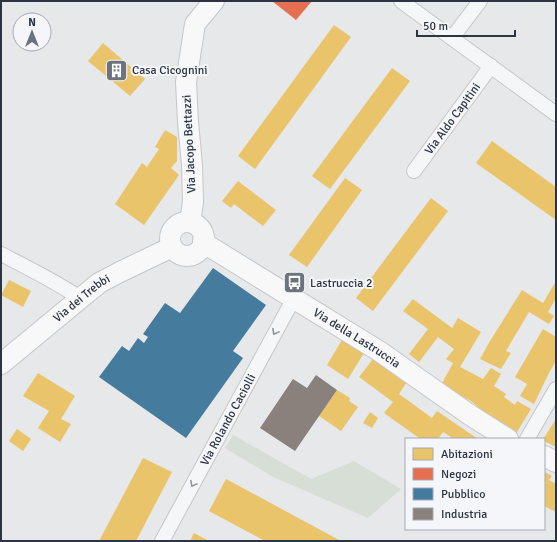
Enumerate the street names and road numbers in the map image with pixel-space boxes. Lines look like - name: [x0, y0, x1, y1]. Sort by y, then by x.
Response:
- street label: Via Aldo Capitini: [422, 80, 484, 158]
- street label: Via Jacopo Bettazzi: [179, 94, 200, 194]
- street label: Via dei Trebbi: [50, 272, 113, 326]
- street label: Via della Lastruccia: [310, 305, 403, 372]
- street label: Via Rolando Caciolli: [197, 371, 259, 469]

